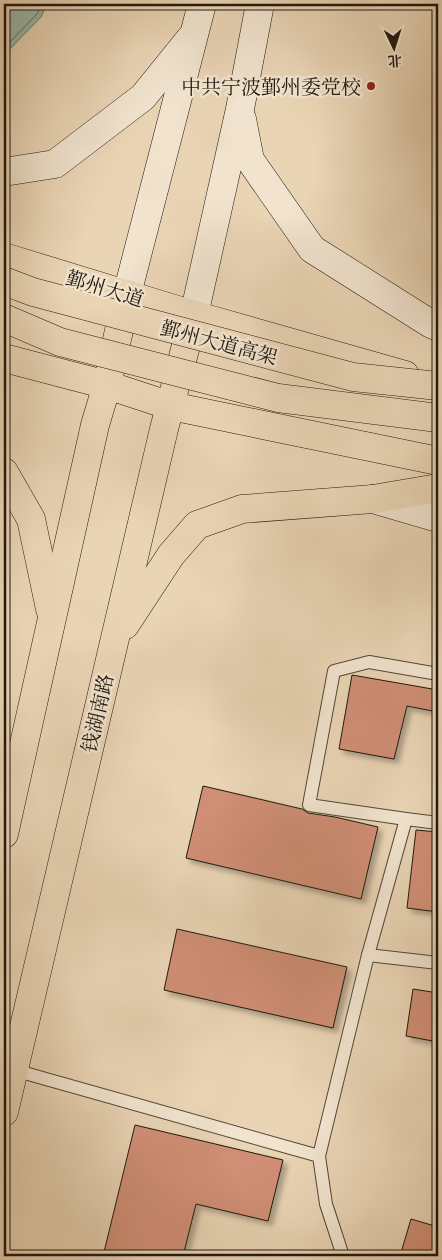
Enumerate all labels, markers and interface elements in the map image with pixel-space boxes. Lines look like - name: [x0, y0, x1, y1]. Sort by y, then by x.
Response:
- north arrow: [370, 22, 420, 72]
- text: 北: [387, 51, 403, 71]
- place label: 中共宁波鄞州委党校: [181, 72, 361, 101]
- marker: 中共宁波鄞州委党校: [365, 80, 377, 92]
- street label: 鄞州大道: [63, 262, 147, 314]
- street label: 鄞州大道高架: [157, 312, 281, 372]
- street label: 钱湖南路: [74, 671, 120, 755]

